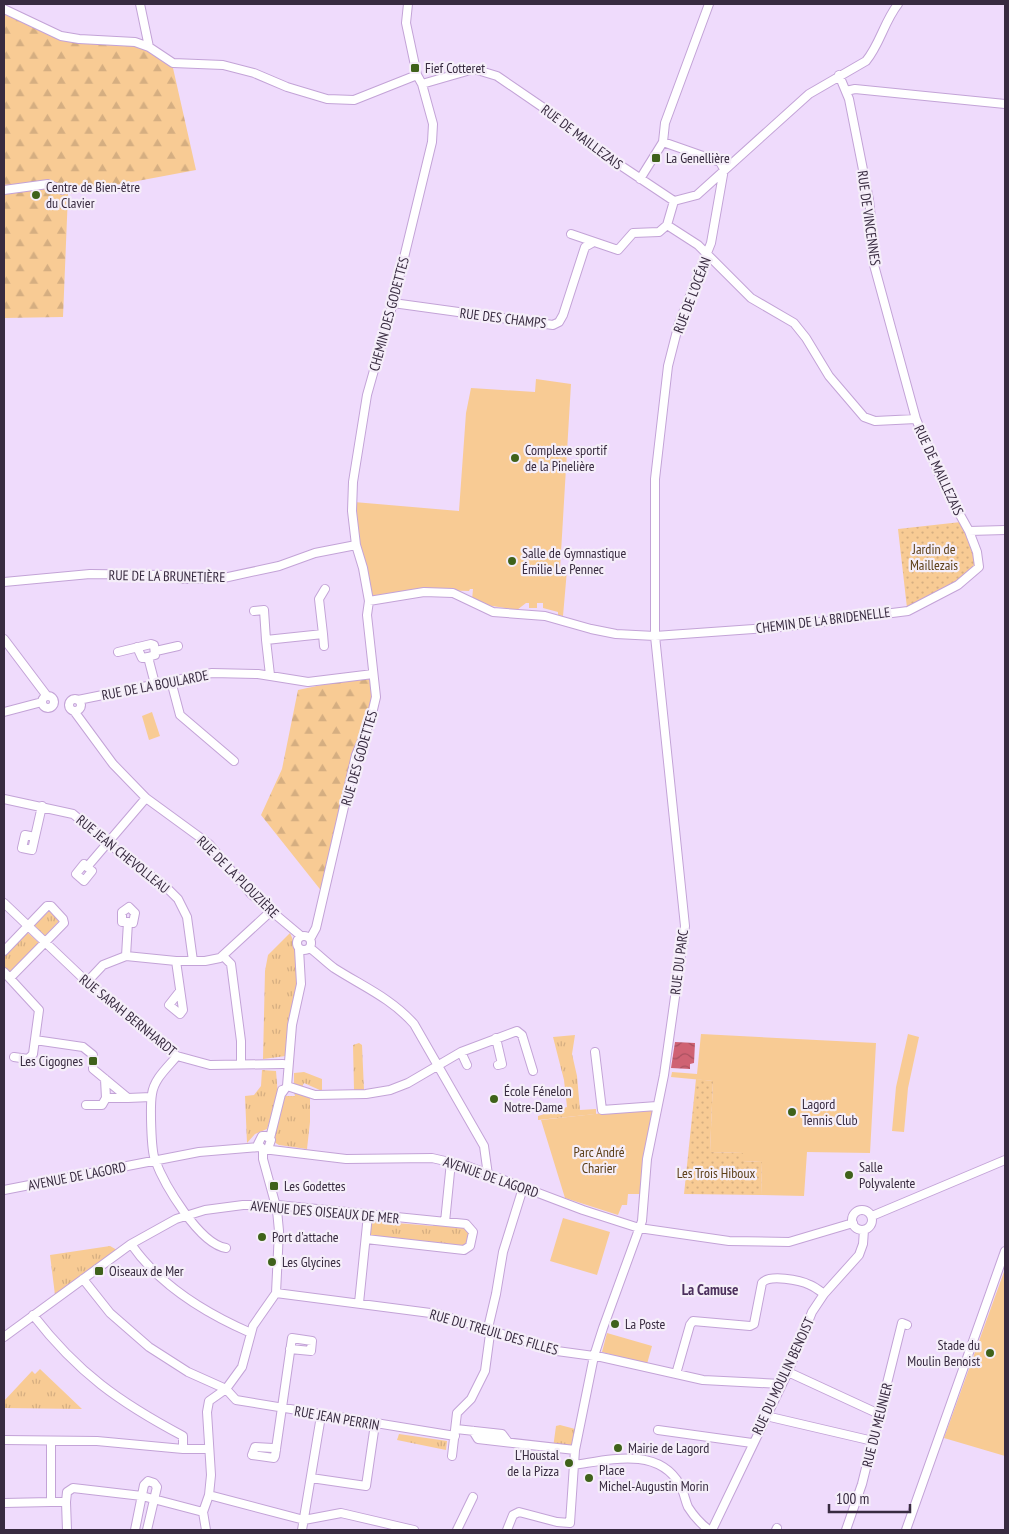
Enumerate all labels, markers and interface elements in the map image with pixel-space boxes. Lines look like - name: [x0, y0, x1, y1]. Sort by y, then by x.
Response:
- place label: Fief Cotteret: [425, 59, 485, 77]
- marker: Fief Cotteret: [409, 62, 421, 74]
- street label: RUE DE MAILLEZAIS: [538, 100, 626, 174]
- place label: La Genellière: [666, 149, 730, 167]
- marker: La Genellière: [650, 152, 662, 164]
- street label: RUE DE VINCENNES: [853, 169, 885, 267]
- place label: Centre de Bien-être du Clavier: [46, 178, 140, 212]
- marker: Centre de Bien-être du Clavier: [30, 189, 42, 201]
- street label: RUE DE L'OCÉAN: [669, 254, 715, 336]
- street label: CHEMIN DES GODETTES: [365, 255, 413, 373]
- street label: RUE DES CHAMPS: [459, 304, 547, 332]
- street label: RUE DE MAILLEZAIS: [910, 422, 968, 518]
- place label: Complexe sportif de la Pinelière: [525, 441, 607, 475]
- marker: Complexe sportif de la Pinelière: [509, 452, 521, 464]
- park label: Jardin de Maillezais: [910, 540, 958, 574]
- place label: Salle de Gymnastique Émilie Le Pennec: [522, 544, 626, 578]
- marker: Salle de Gymnastique Émilie Le Pennec: [506, 555, 518, 567]
- street label: RUE DE LA BRUNETIÈRE: [108, 566, 226, 586]
- street label: CHEMIN DE LA BRIDENELLE: [755, 603, 891, 637]
- street label: RUE DE LA BOULARDE: [100, 666, 210, 704]
- street label: RUE DES GODETTES: [337, 708, 381, 808]
- street label: RUE JEAN CHEVOLLEAU: [73, 811, 173, 897]
- street label: RUE DE LA PLOUZIÈRE: [193, 832, 283, 922]
- street label: RUE DU PARC: [666, 928, 692, 996]
- street label: RUE SARAH BERNHARDT: [76, 970, 181, 1060]
- place label: Les Cigognes: [20, 1052, 83, 1070]
- marker: Les Cigognes: [87, 1055, 99, 1067]
- place label: École Fénelon Notre-Dame: [504, 1082, 572, 1116]
- marker: École Fénelon Notre-Dame: [488, 1093, 500, 1105]
- place label: Lagord Tennis Club: [802, 1095, 857, 1129]
- marker: Lagord Tennis Club: [786, 1106, 798, 1118]
- park label: Parc André Charier: [573, 1143, 625, 1177]
- street label: AVENUE DE LAGORD: [441, 1152, 541, 1202]
- street label: AVENUE DE LAGORD: [26, 1158, 128, 1194]
- place label: Salle Polyvalente: [859, 1158, 916, 1192]
- park label: Les Trois Hiboux: [677, 1164, 755, 1182]
- marker: Salle Polyvalente: [843, 1169, 855, 1181]
- place label: Les Godettes: [284, 1177, 346, 1195]
- marker: Les Godettes: [268, 1180, 280, 1192]
- street label: AVENUE DES OISEAUX DE MER: [250, 1197, 400, 1227]
- place label: Port d'attache: [272, 1228, 339, 1246]
- marker: Port d'attache: [256, 1231, 268, 1243]
- place label: Les Glycines: [282, 1253, 341, 1271]
- marker: Les Glycines: [266, 1256, 278, 1268]
- place label: Oiseaux de Mer: [109, 1262, 184, 1280]
- marker: Oiseaux de Mer: [93, 1265, 105, 1277]
- district label: La Camuse: [682, 1280, 738, 1299]
- street label: RUE DU TREUIL DES FILLES: [428, 1305, 560, 1359]
- street label: RUE DU MOULIN BENOIST: [748, 1314, 818, 1438]
- place label: La Poste: [625, 1315, 666, 1333]
- marker: La Poste: [609, 1318, 621, 1330]
- place label: Stade du Moulin Benoist: [907, 1336, 980, 1370]
- marker: Stade du Moulin Benoist: [984, 1347, 996, 1359]
- street label: RUE DU MEUNIER: [858, 1381, 896, 1469]
- street label: RUE JEAN PERRIN: [293, 1402, 381, 1434]
- place label: Mairie de Lagord: [628, 1439, 709, 1457]
- marker: Mairie de Lagord: [612, 1442, 624, 1454]
- place label: L'Houstal de la Pizza: [507, 1446, 560, 1480]
- marker: L'Houstal de la Pizza: [563, 1457, 575, 1469]
- place label: Place Michel-Augustin Morin: [599, 1461, 709, 1495]
- marker: Place Michel-Augustin Morin: [583, 1472, 595, 1484]
- scale bar: [829, 1482, 910, 1514]
- text: 100 m: [836, 1489, 869, 1508]

